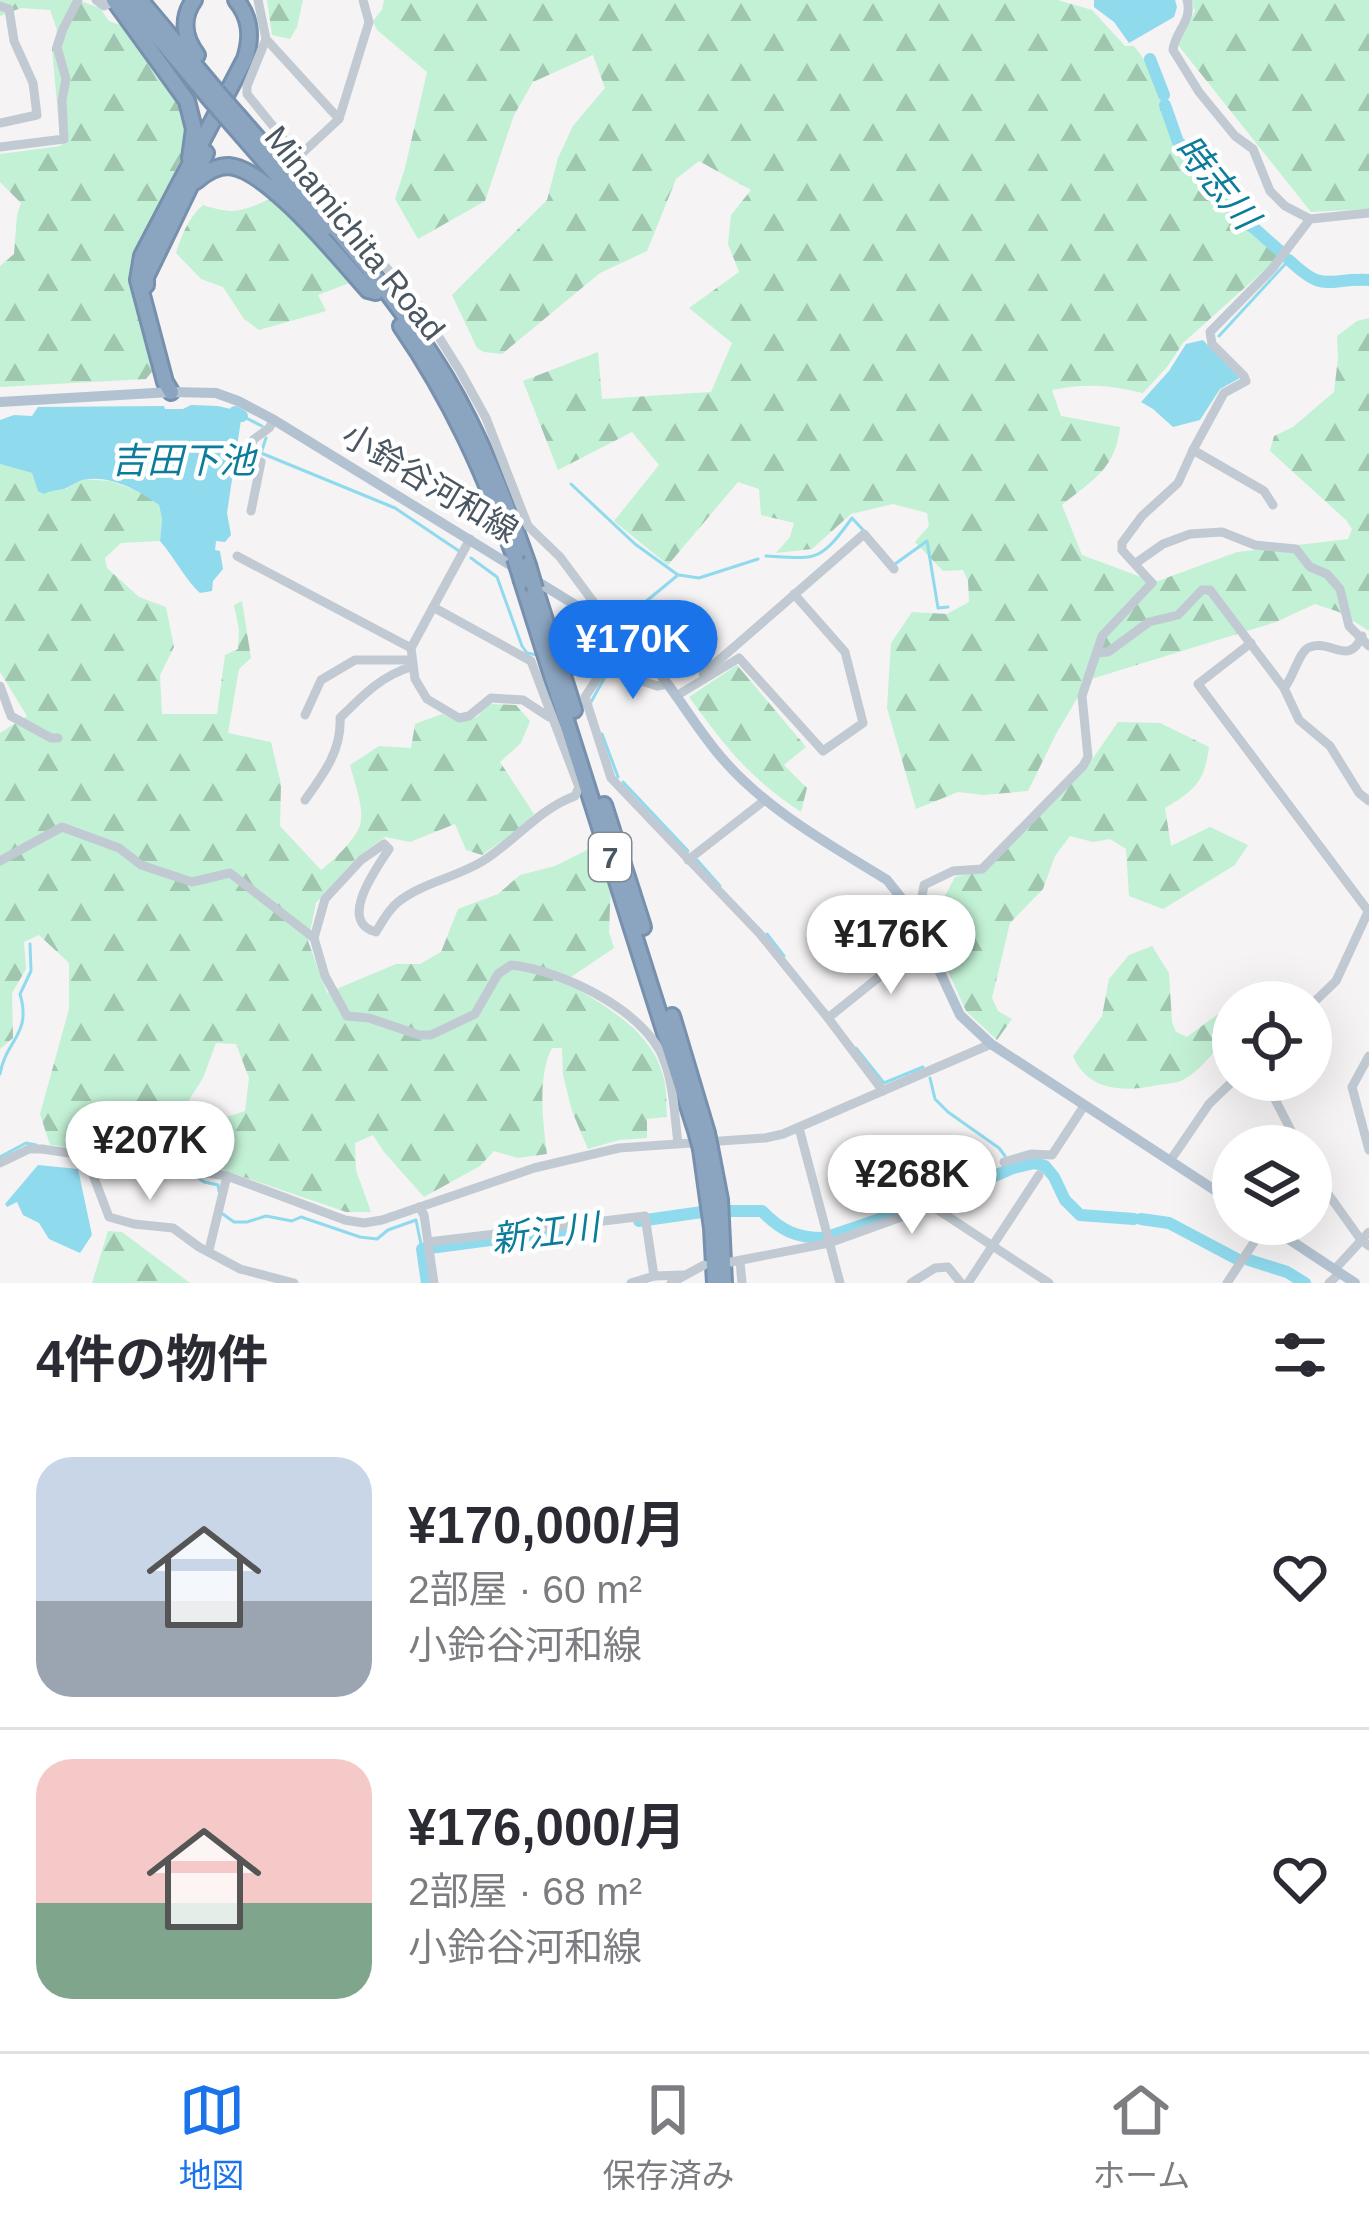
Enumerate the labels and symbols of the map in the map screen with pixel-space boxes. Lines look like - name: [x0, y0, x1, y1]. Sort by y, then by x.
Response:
- street label: Minamichita Road: [258, 119, 452, 347]
- water label: 時志川: [1167, 127, 1269, 240]
- street label: 小鈴谷河和線: [336, 416, 524, 550]
- water label: 吉田下池: [111, 440, 258, 481]
- pin: ¥170K: [549, 600, 717, 702]
- road number: 7: [589, 833, 631, 881]
- pin: ¥176K: [807, 895, 975, 997]
- pin: ¥207K: [66, 1101, 234, 1203]
- pin: ¥268K: [828, 1135, 996, 1237]
- water label: 新江川: [489, 1206, 605, 1260]

